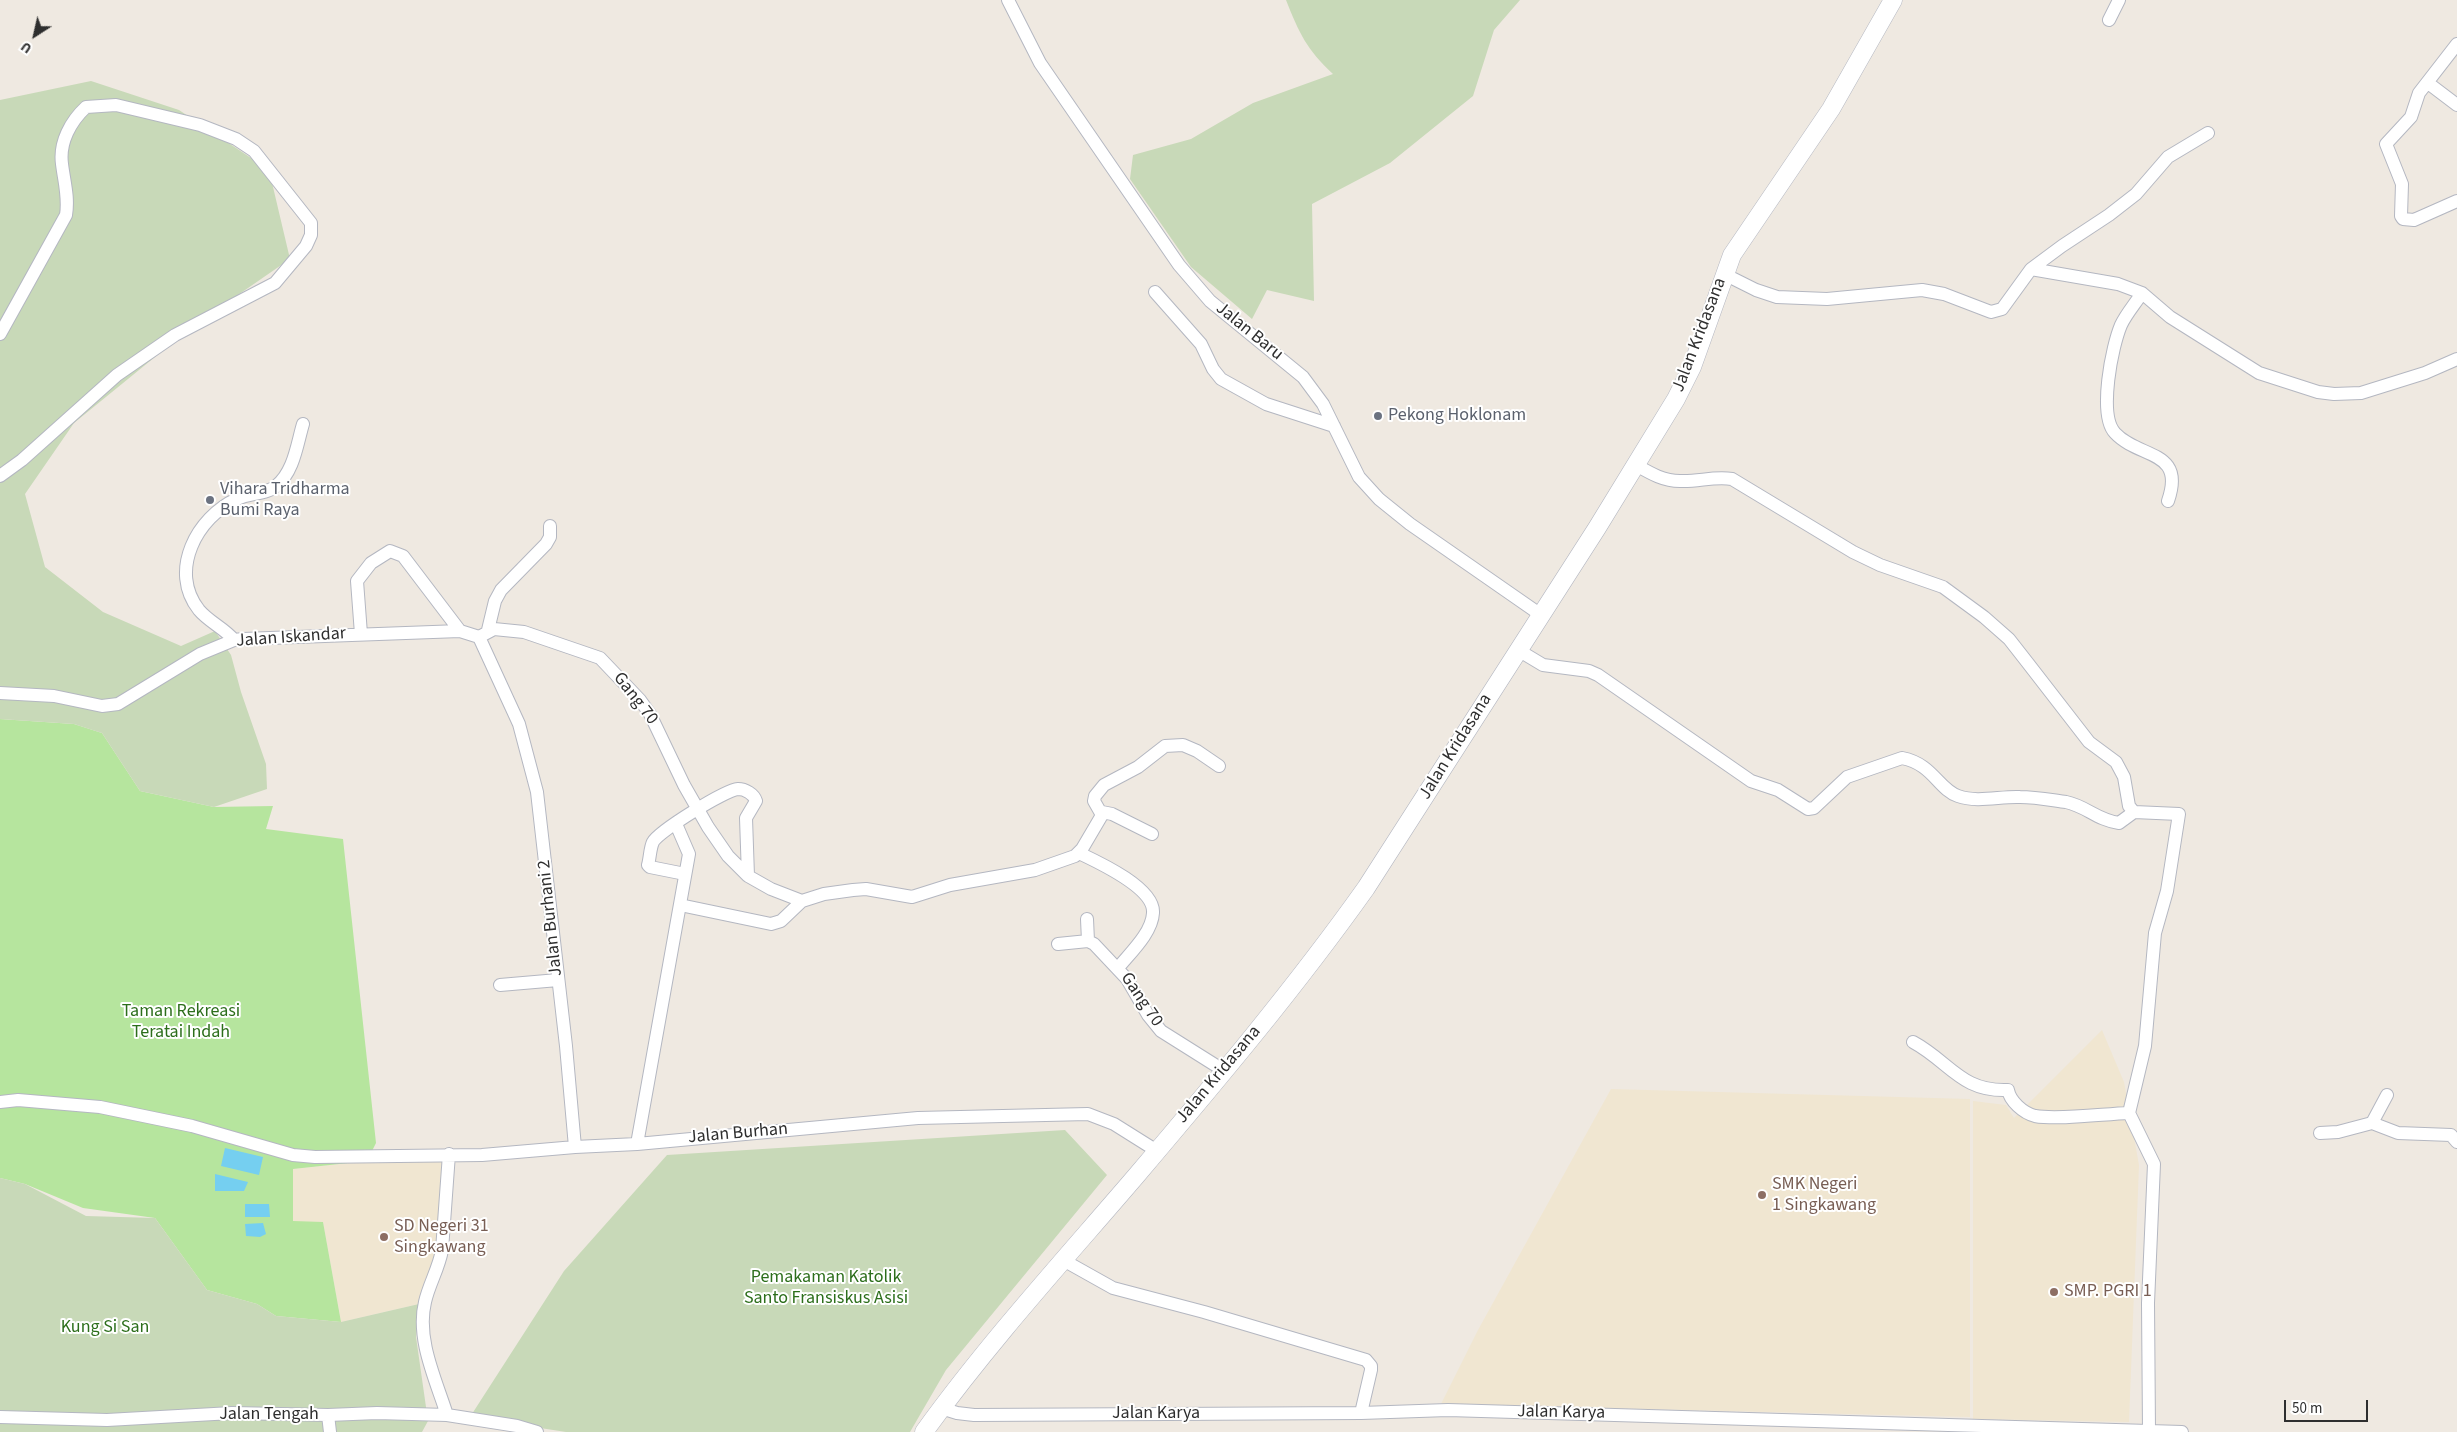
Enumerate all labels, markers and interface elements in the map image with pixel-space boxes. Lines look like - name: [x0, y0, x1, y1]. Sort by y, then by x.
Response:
- north arrow: [10, 10, 60, 60]
- text: U: [17, 36, 36, 58]
- street label: Jalan Kridasana: [1668, 275, 1732, 395]
- street label: Jalan Baru: [1211, 298, 1287, 366]
- place label: Pekong Hoklonam: [1388, 405, 1526, 427]
- marker: Pekong Hoklonam: [1372, 410, 1384, 422]
- place label: Vihara Tridharma Bumi Raya: [220, 479, 350, 522]
- marker: Vihara Tridharma Bumi Raya: [204, 494, 216, 506]
- street label: Jalan Iskandar: [235, 623, 347, 653]
- street label: Gang 70: [608, 668, 662, 730]
- street label: Jalan Kridasana: [1415, 690, 1497, 804]
- street label: Jalan Burhani 2: [534, 859, 568, 977]
- street label: Gang 70: [1115, 969, 1167, 1031]
- park label: Taman Rekreasi Teratai Indah: [122, 1001, 240, 1044]
- street label: Jalan Kridasana: [1172, 1022, 1266, 1128]
- street label: Jalan Burhan: [687, 1119, 789, 1149]
- place label: SMK Negeri 1 Singkawang: [1772, 1174, 1876, 1216]
- marker: SMK Negeri 1 Singkawang: [1756, 1189, 1768, 1201]
- place label: SD Negeri 31 Singkawang: [394, 1216, 489, 1258]
- marker: SD Negeri 31 Singkawang: [378, 1231, 390, 1243]
- park label: Pemakaman Katolik Santo Fransiskus Asisi: [744, 1267, 908, 1310]
- place label: SMP. PGRI 1: [2064, 1281, 2152, 1303]
- marker: SMP. PGRI 1: [2048, 1286, 2060, 1298]
- park label: Kung Si San: [61, 1317, 149, 1339]
- scale bar: [2287, 1390, 2371, 1422]
- text: 50 m: [2292, 1398, 2322, 1419]
- street label: Jalan Karya: [1517, 1401, 1605, 1425]
- street label: Jalan Karya: [1112, 1403, 1200, 1425]
- street label: Jalan Tengah: [219, 1404, 319, 1426]

